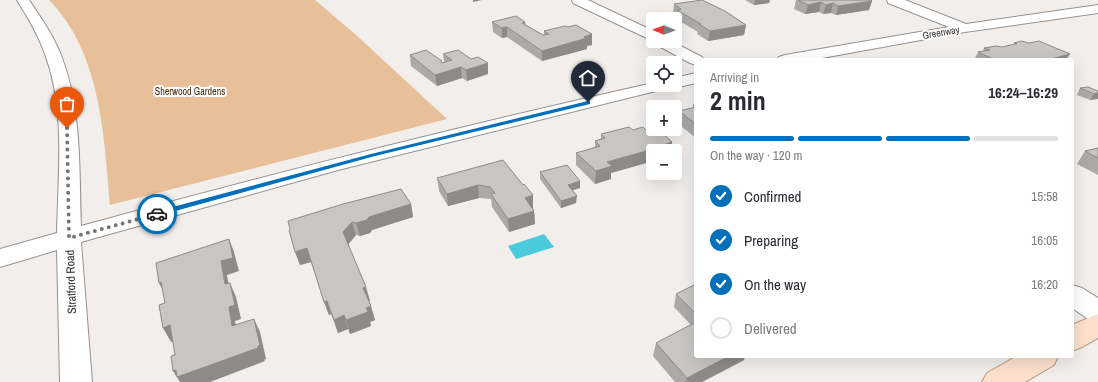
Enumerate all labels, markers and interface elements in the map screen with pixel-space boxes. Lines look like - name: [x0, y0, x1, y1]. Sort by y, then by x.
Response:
- north arrow: [646, 12, 682, 48]
- map controls: [646, 12, 682, 180]
- street label: Greenway: [922, 23, 962, 42]
- button: locate: [646, 56, 682, 92]
- pin: [571, 61, 605, 102]
- icon: home: [577, 67, 599, 89]
- text: Arriving in: [710, 69, 759, 86]
- text: 16:24–16:29: [988, 82, 1058, 103]
- text: 2 min: [710, 83, 766, 118]
- park label: Sherwood Gardens: [155, 85, 225, 98]
- pin: [50, 87, 84, 128]
- icon: bag: [56, 93, 78, 115]
- button: +: [646, 100, 682, 136]
- button: −: [646, 144, 682, 180]
- text: On the way · 120 m: [710, 147, 802, 164]
- icon: check: [710, 185, 732, 207]
- text: Confirmed: [744, 186, 801, 207]
- text: 15:58: [1031, 188, 1058, 205]
- courier: [137, 194, 177, 234]
- icon: car: [146, 203, 168, 225]
- icon: check: [710, 229, 732, 251]
- text: Preparing: [744, 230, 798, 251]
- text: 16:05: [1031, 232, 1058, 249]
- street label: Stratford Road: [62, 250, 80, 314]
- icon: check: [710, 273, 732, 295]
- text: On the way: [744, 274, 806, 295]
- text: 16:20: [1031, 276, 1058, 293]
- text: Delivered: [744, 318, 797, 339]

